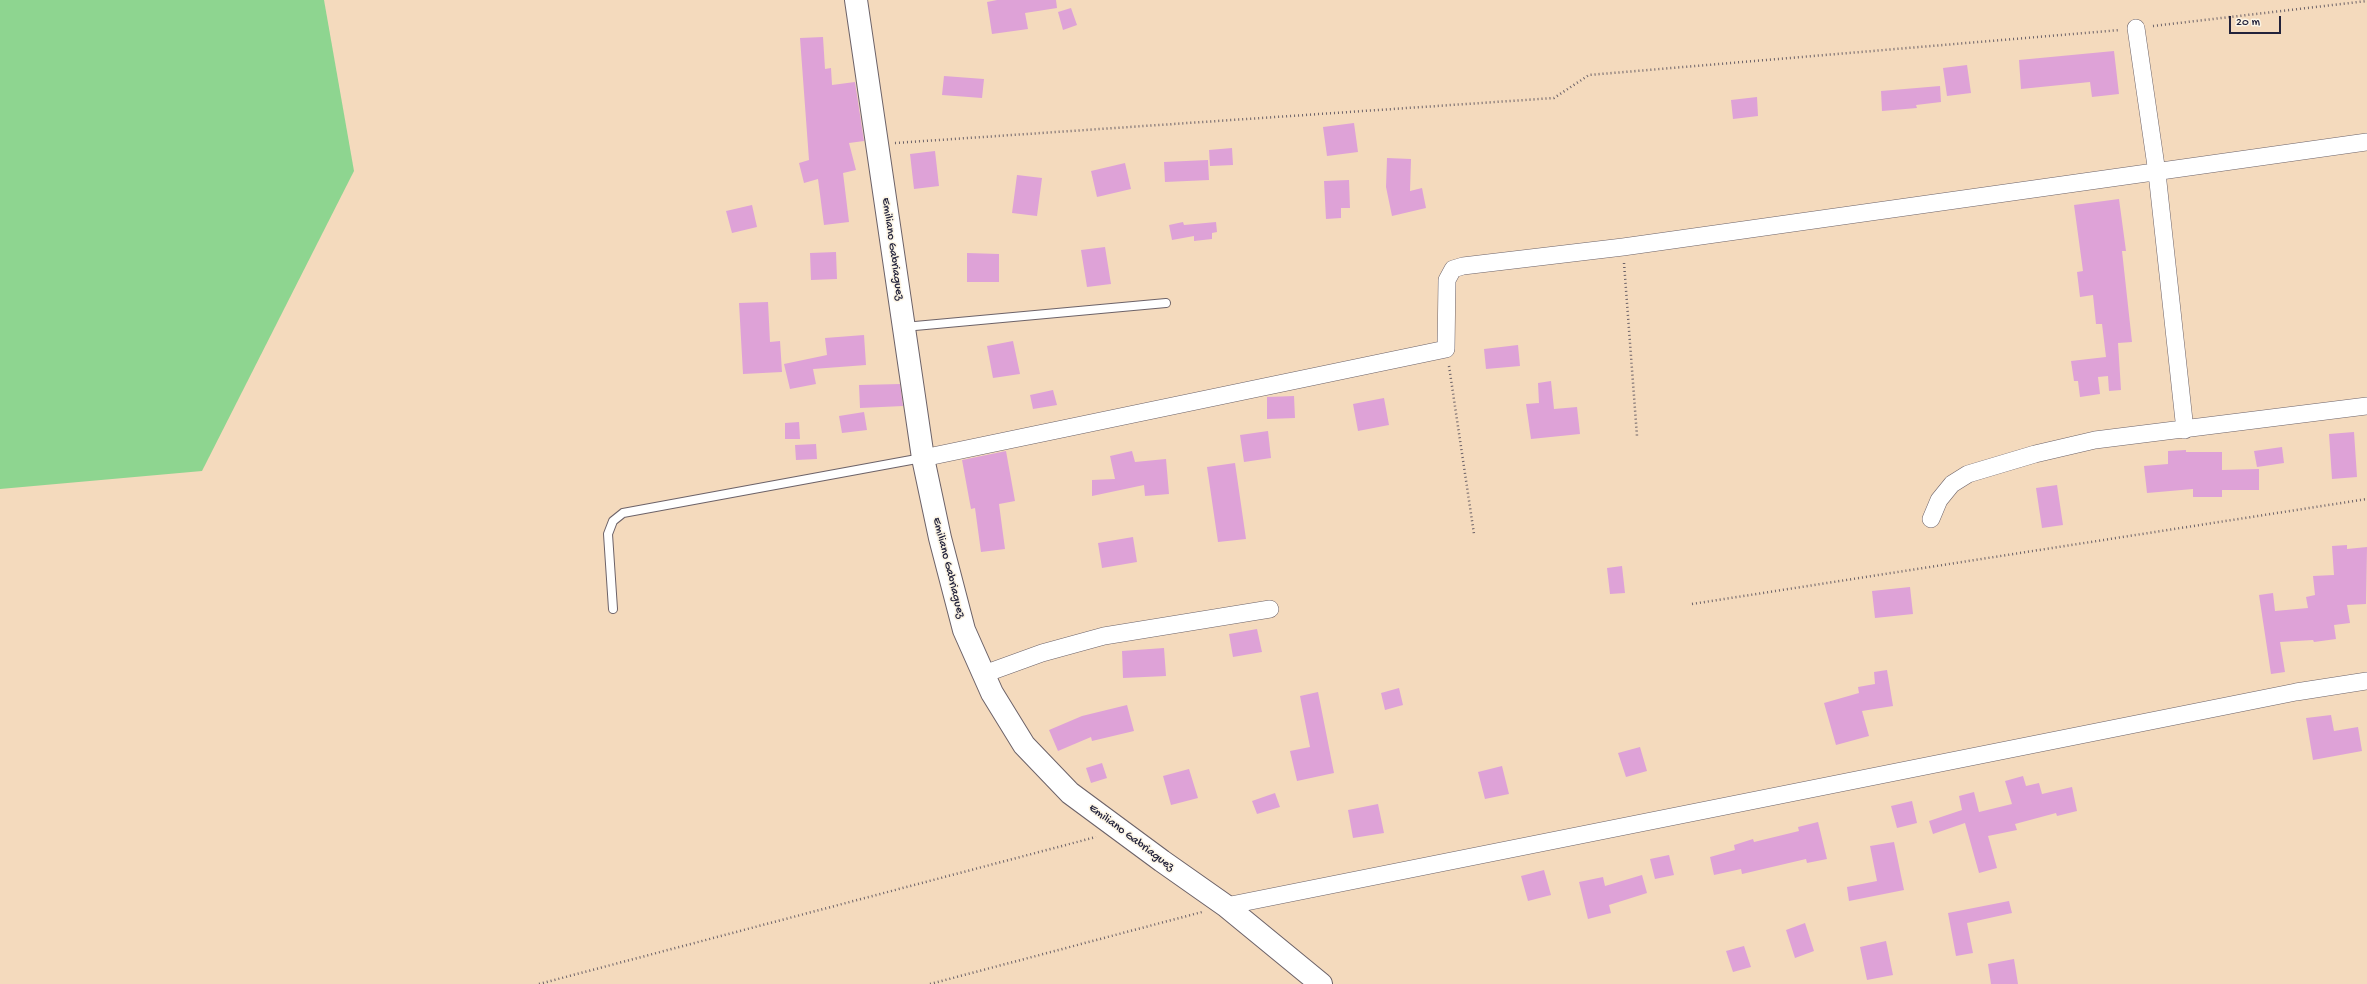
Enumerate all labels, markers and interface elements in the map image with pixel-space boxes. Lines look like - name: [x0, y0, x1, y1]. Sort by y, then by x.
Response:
- scale bar: [2231, 8, 2283, 34]
- text: 20 m: [2236, 16, 2260, 30]
- street label: Emiliano Gabriaguez: [878, 197, 906, 301]
- street label: Emiliano Gabriaguez: [929, 516, 967, 620]
- street label: Emiliano Gabriaguez: [1085, 801, 1177, 875]

